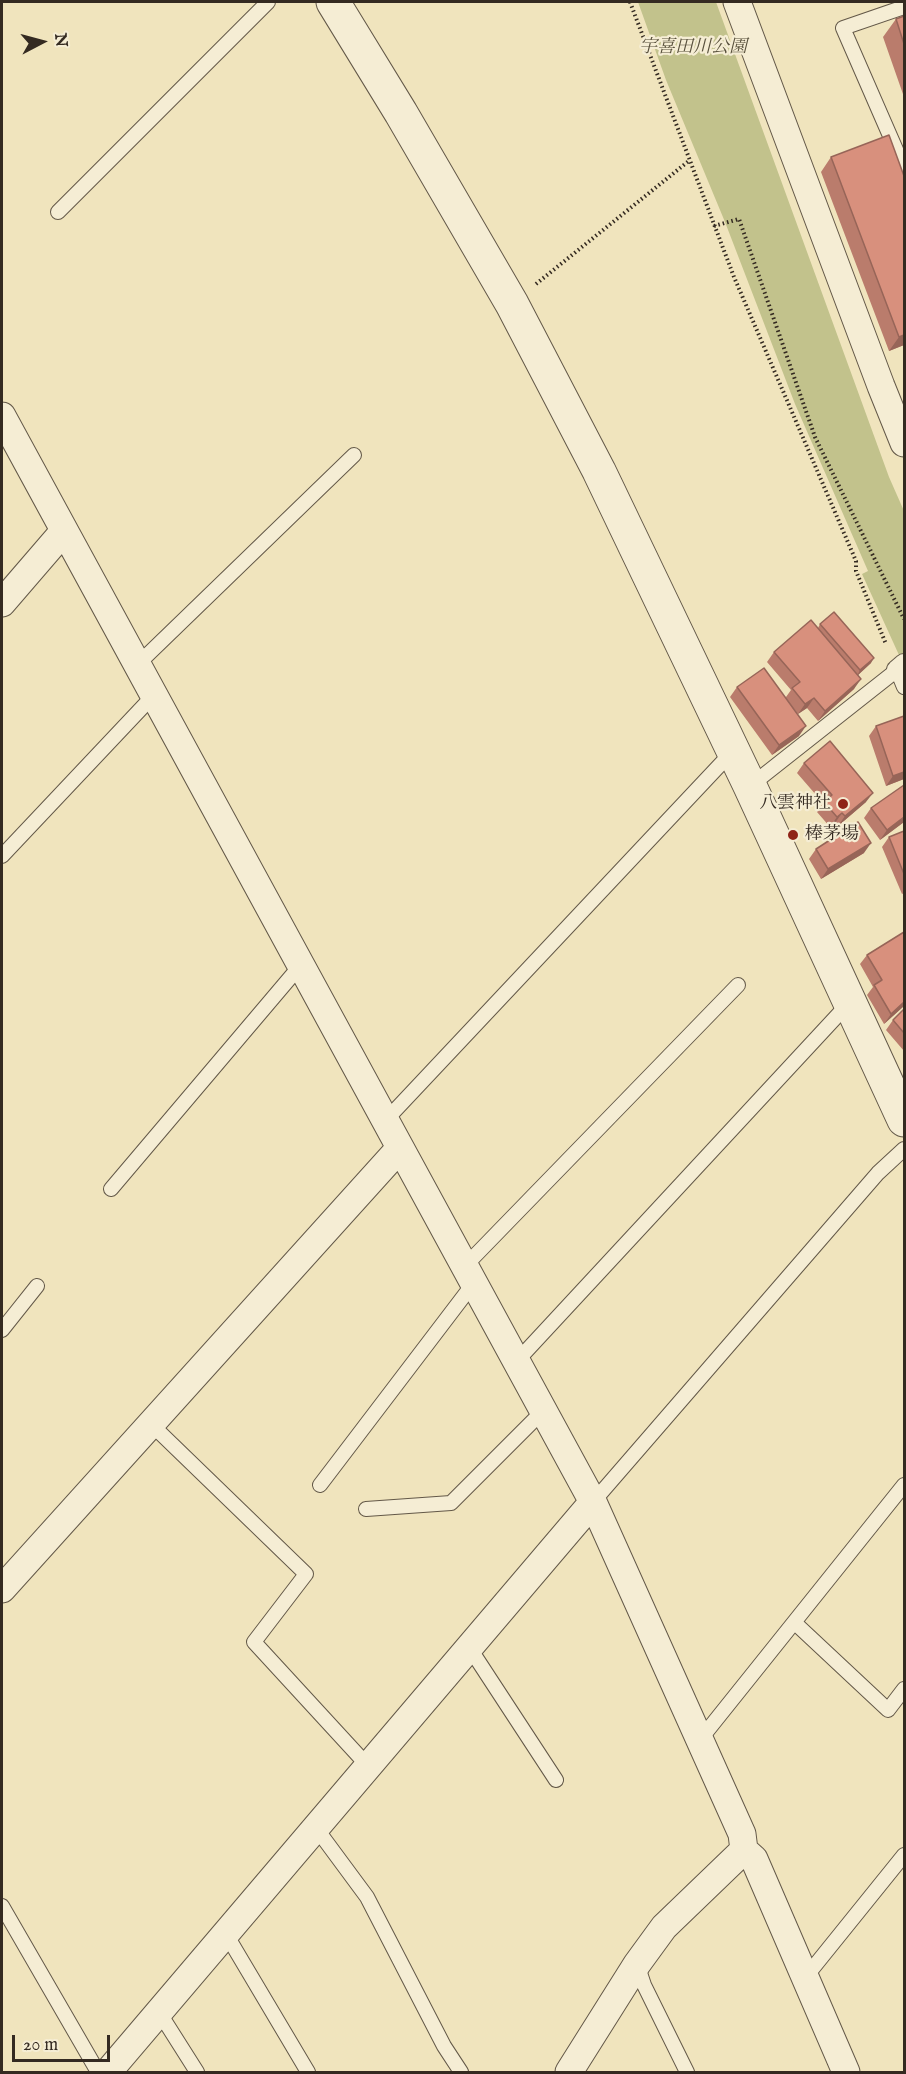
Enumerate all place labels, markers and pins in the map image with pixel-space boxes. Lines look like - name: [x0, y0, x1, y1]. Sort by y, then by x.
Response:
- place label: 八雲神社: [759, 793, 831, 815]
- marker: 八雲神社: [836, 797, 850, 811]
- place label: 棒茅場: [805, 824, 859, 846]
- marker: 棒茅場: [786, 828, 800, 842]

